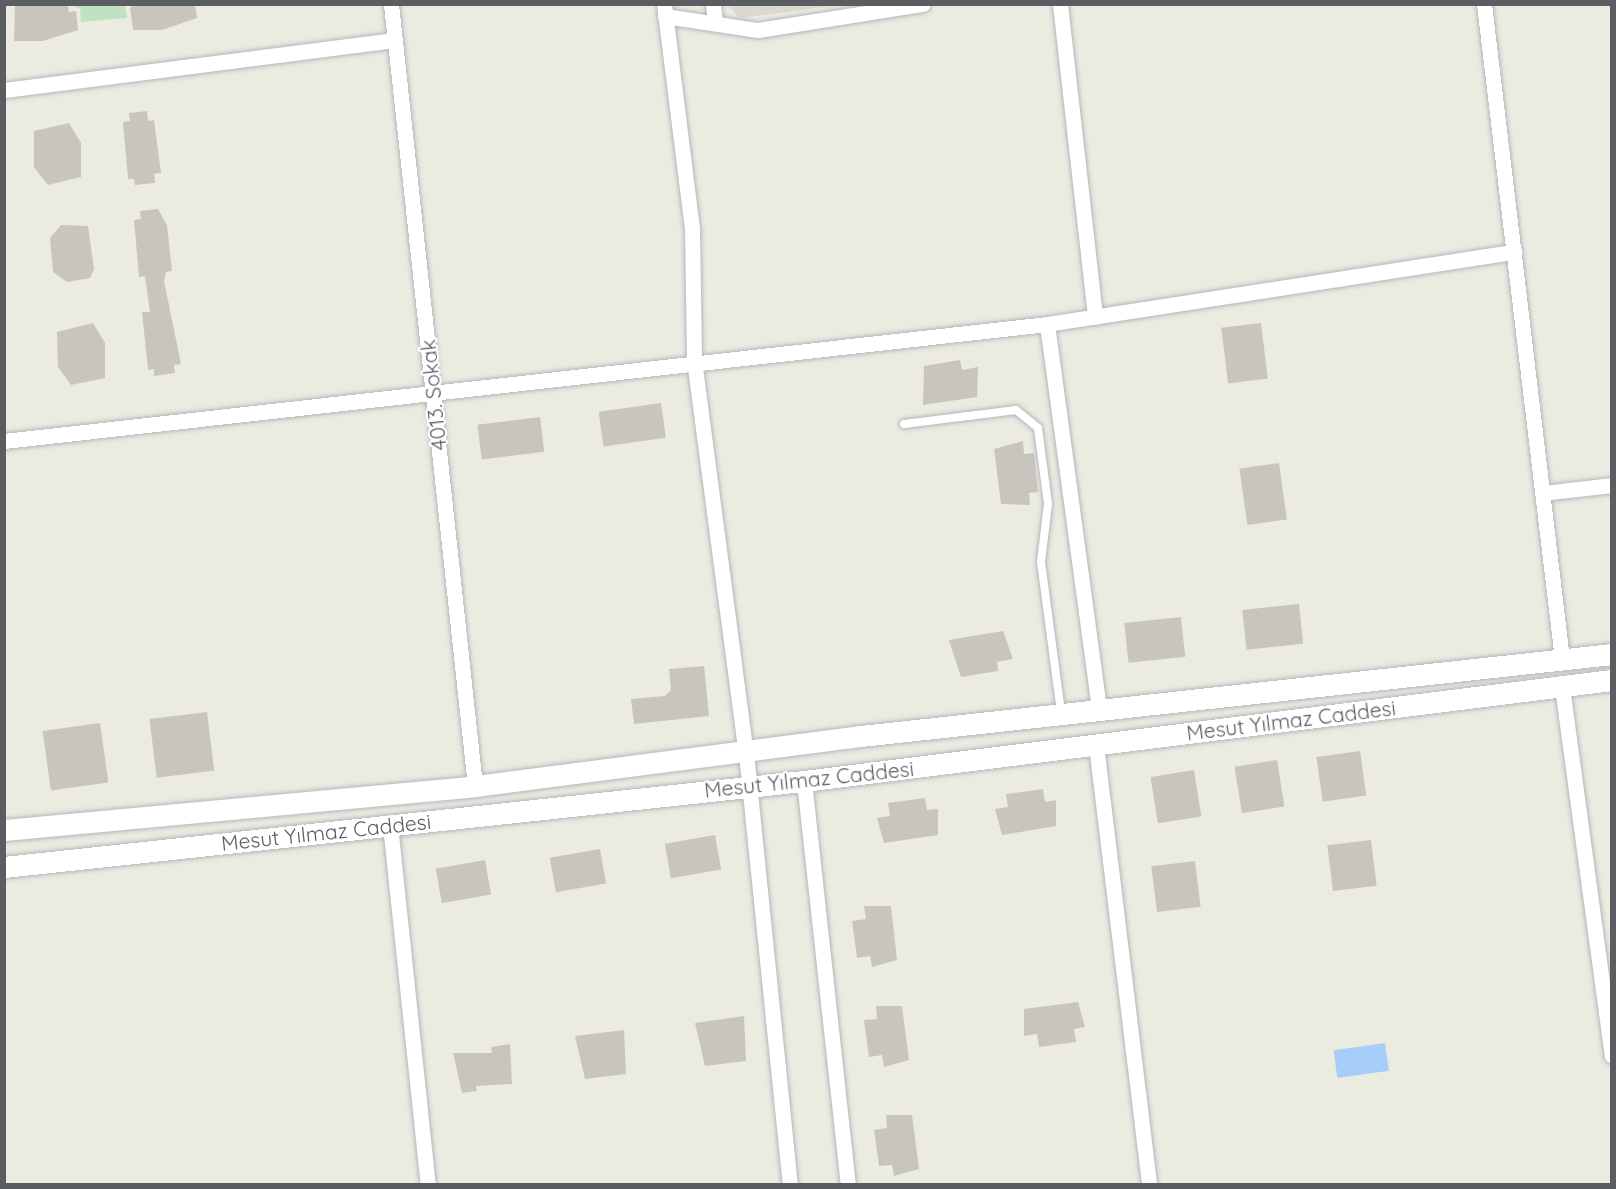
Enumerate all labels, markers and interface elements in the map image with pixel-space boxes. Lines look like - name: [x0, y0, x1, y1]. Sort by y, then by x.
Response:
- street label: 4013. Sokak: [415, 338, 451, 452]
- street label: Mesut Yılmaz Caddesi: [1185, 695, 1397, 745]
- street label: Mesut Yılmaz Caddesi: [703, 755, 915, 803]
- street label: Mesut Yılmaz Caddesi: [220, 808, 432, 856]

